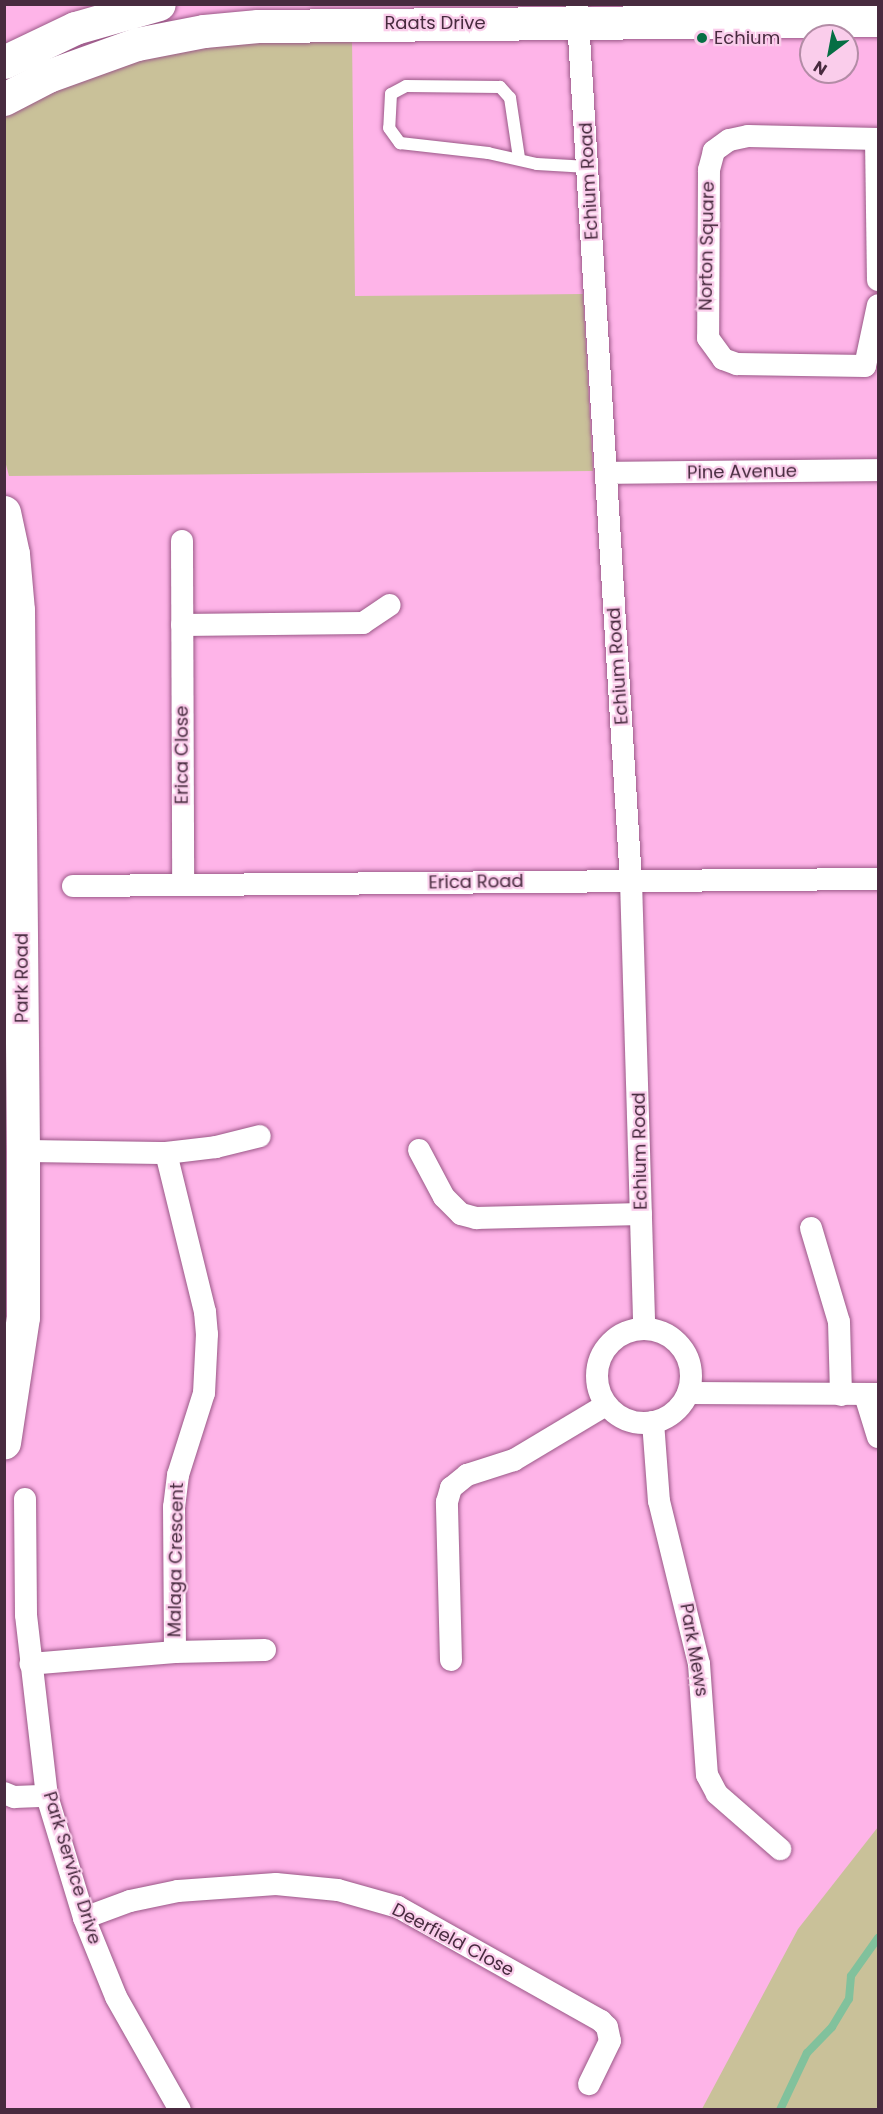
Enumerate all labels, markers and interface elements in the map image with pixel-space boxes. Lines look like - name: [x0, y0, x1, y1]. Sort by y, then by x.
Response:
- street label: Raats Drive: [384, 12, 486, 34]
- north arrow: [799, 24, 859, 84]
- place label: Echium: [714, 27, 780, 49]
- marker: Echium: [695, 31, 709, 45]
- text: N: [809, 55, 831, 81]
- street label: Echium Road: [575, 122, 603, 240]
- street label: Norton Square: [695, 181, 719, 311]
- street label: Pine Avenue: [687, 460, 797, 484]
- street label: Echium Road: [603, 607, 633, 725]
- street label: Erica Close: [171, 706, 193, 804]
- street label: Erica Road: [428, 870, 524, 894]
- street label: Park Road: [11, 933, 33, 1023]
- street label: Echium Road: [628, 1092, 652, 1210]
- street label: Malaga Crescent: [164, 1482, 188, 1638]
- street label: Park Mews: [675, 1602, 713, 1698]
- street label: Park Service Drive: [39, 1789, 105, 1947]
- street label: Deerfield Close: [388, 1899, 518, 1981]

